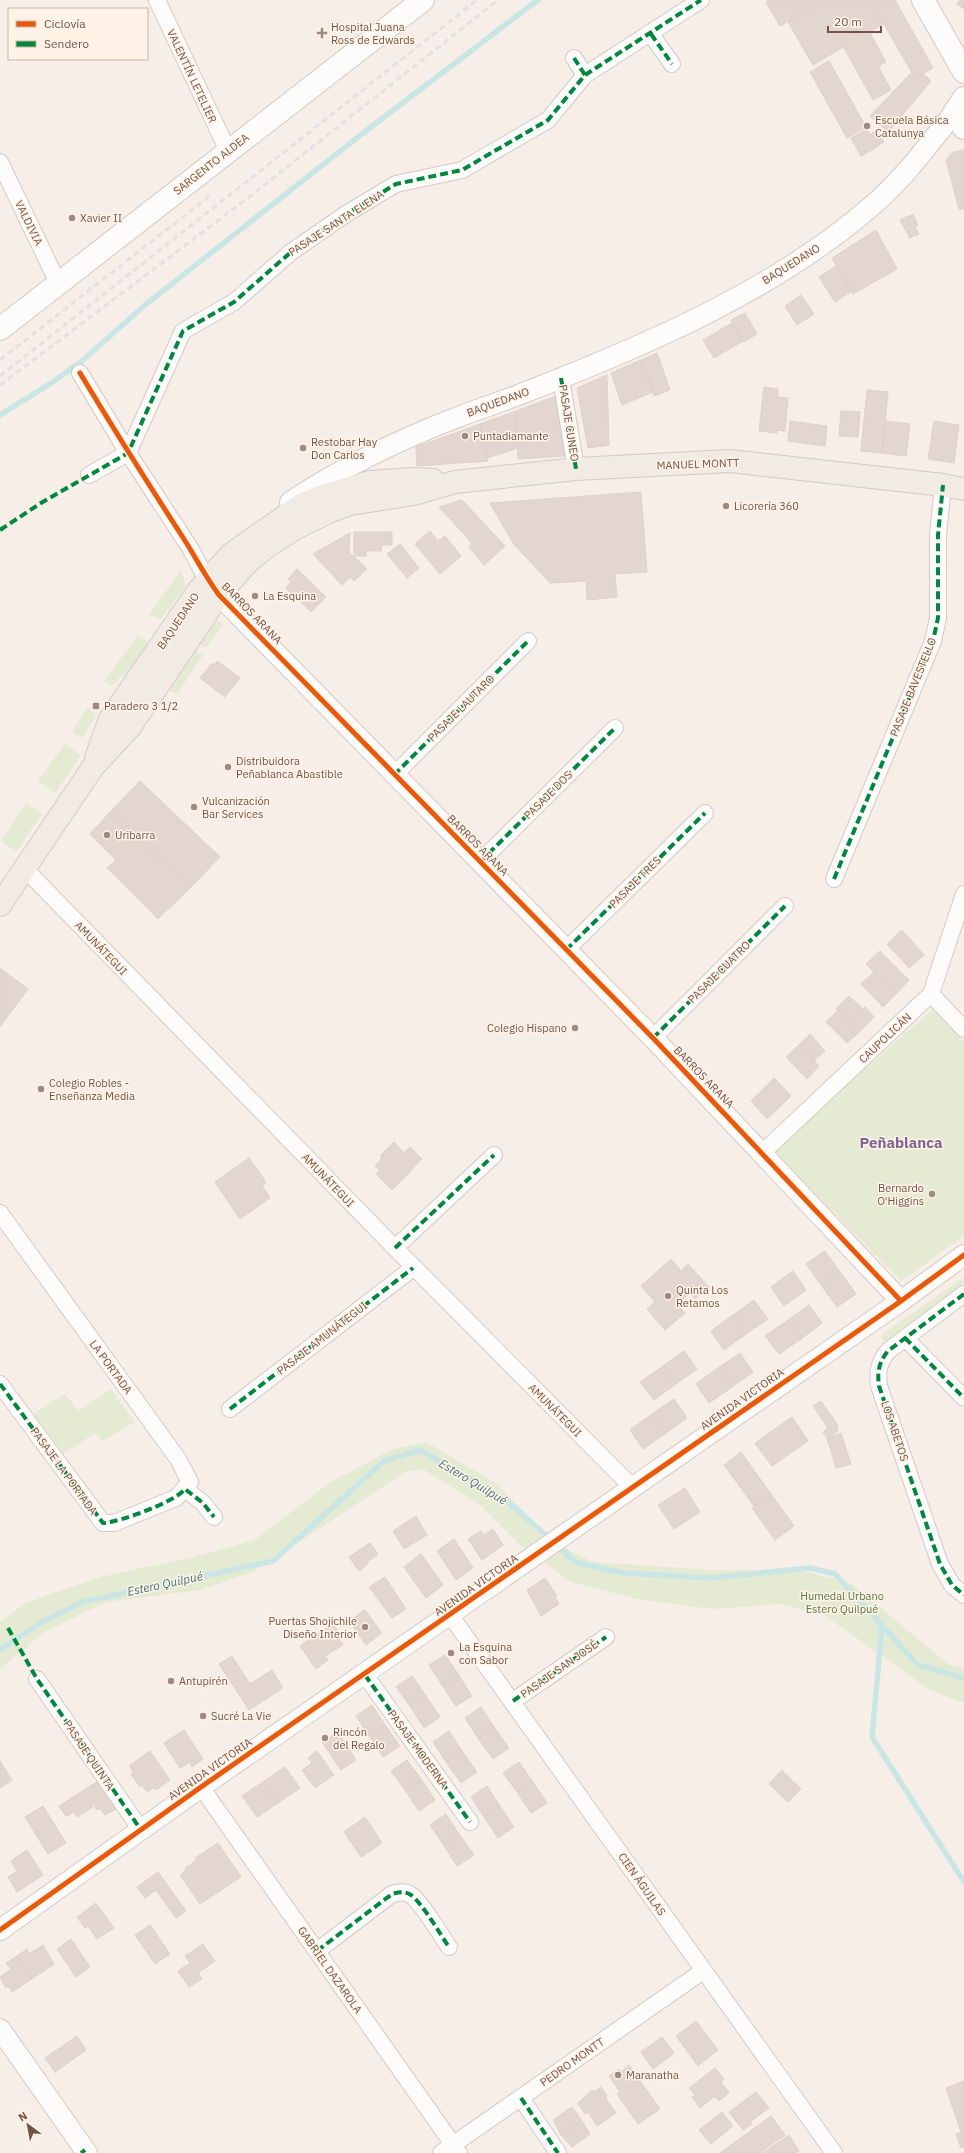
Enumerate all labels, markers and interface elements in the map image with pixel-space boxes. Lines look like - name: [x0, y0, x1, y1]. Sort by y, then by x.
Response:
- legend: [8, 8, 148, 60]
- scale bar: [828, 8, 881, 34]
- text: 20 m: [834, 14, 862, 29]
- text: Ciclovía: [44, 16, 86, 31]
- place label: Hospital Juana Ross de Edwards: [331, 20, 415, 47]
- street label: VALENTÍN LETELIER: [164, 27, 220, 125]
- marker: Hospital Juana Ross de Edwards: [316, 27, 328, 39]
- text: Sendero: [44, 36, 89, 51]
- place label: Escuela Básica Catalunya: [875, 113, 949, 140]
- marker: Escuela Básica Catalunya: [862, 121, 872, 131]
- street label: SARGENTO ALDEA: [170, 130, 252, 198]
- street label: PASAJE SANTA ELENA: [286, 187, 386, 259]
- street label: VALDIVIA: [12, 198, 46, 248]
- place label: Xavier II: [80, 211, 122, 225]
- marker: Xavier II: [67, 213, 77, 223]
- street label: BAQUEDANO: [760, 241, 823, 287]
- street label: BAQUEDANO: [465, 384, 531, 420]
- street label: PASAJE CUNEO: [556, 384, 582, 463]
- place label: Puntadiamante: [473, 429, 548, 443]
- marker: Puntadiamante: [460, 431, 470, 441]
- place label: Restobar Hay Don Carlos: [311, 435, 378, 462]
- marker: Restobar Hay Don Carlos: [298, 443, 308, 453]
- street label: MANUEL MONTT: [656, 456, 740, 472]
- place label: Licorería 360: [734, 499, 799, 513]
- marker: Licorería 360: [721, 501, 731, 511]
- street label: BARROS ARANA: [219, 579, 285, 647]
- place label: La Esquina: [263, 589, 316, 603]
- street label: BAQUEDANO: [154, 590, 202, 652]
- marker: La Esquina: [250, 591, 260, 601]
- street label: PASAJE BAVESTELLO: [887, 635, 939, 739]
- street label: PASAJE LAUTARO: [425, 672, 497, 744]
- place label: Paradero 3 1/2: [104, 699, 178, 713]
- marker: Paradero 3 1/2: [91, 701, 101, 711]
- place label: Distribuidora Peñablanca Abastible: [236, 754, 343, 781]
- marker: Distribuidora Peñablanca Abastible: [223, 762, 233, 772]
- street label: PASAJE DOS: [521, 768, 575, 822]
- place label: Vulcanización Bar Services: [202, 794, 270, 821]
- marker: Vulcanización Bar Services: [189, 802, 199, 812]
- street label: BARROS ARANA: [444, 811, 512, 879]
- place label: Uribarra: [115, 828, 156, 842]
- marker: Uribarra: [102, 830, 112, 840]
- street label: PASAJE TRES: [606, 853, 664, 911]
- street label: AMUNÁTEGUI: [72, 918, 130, 978]
- street label: PASAJE CUATRO: [685, 938, 753, 1006]
- street label: CAUPOLICÁN: [856, 1010, 914, 1066]
- place label: Colegio Hispano: [487, 1021, 567, 1035]
- marker: Colegio Hispano: [570, 1023, 580, 1033]
- street label: BARROS ARANA: [671, 1043, 737, 1111]
- place label: Colegio Robles - Enseñanza Media: [49, 1076, 135, 1103]
- marker: Colegio Robles - Enseñanza Media: [36, 1084, 46, 1094]
- district label: Peñablanca: [860, 1133, 943, 1152]
- street label: AMUNÁTEGUI: [299, 1150, 357, 1210]
- place label: Bernardo O'Higgins: [877, 1181, 924, 1208]
- marker: Bernardo O'Higgins: [927, 1189, 937, 1199]
- place label: Quinta Los Retamos: [676, 1283, 728, 1310]
- marker: Quinta Los Retamos: [663, 1291, 673, 1301]
- street label: PASAJE AMUNÁTEGUI: [274, 1298, 370, 1378]
- street label: LA PORTADA: [87, 1337, 135, 1397]
- street label: AVENIDA VICTORIA: [697, 1365, 787, 1433]
- street label: AMUNÁTEGUI: [525, 1380, 585, 1440]
- street label: LOS ABETOS: [878, 1399, 912, 1463]
- street label: PASAJE LA PORTADA: [28, 1424, 100, 1518]
- water label: Estero Quilpué: [436, 1455, 510, 1508]
- street label: AVENIDA VICTORIA: [431, 1551, 521, 1619]
- water label: Estero Quilpué: [126, 1568, 204, 1599]
- park label: Humedal Urbano Estero Quilpué: [800, 1589, 884, 1616]
- place label: Puertas Shojichile Diseño Interior: [268, 1614, 357, 1641]
- marker: Puertas Shojichile Diseño Interior: [360, 1622, 370, 1632]
- street label: PASAJE SAN JOSÉ: [518, 1637, 600, 1701]
- place label: La Esquina con Sabor: [459, 1640, 512, 1667]
- marker: La Esquina con Sabor: [446, 1648, 456, 1658]
- place label: Antupirén: [179, 1674, 228, 1688]
- marker: Antupirén: [166, 1676, 176, 1686]
- street label: PASAJE MODERNA: [385, 1707, 451, 1791]
- place label: Sucré La Vie: [211, 1709, 271, 1723]
- marker: Sucré La Vie: [198, 1711, 208, 1721]
- street label: PASAJE QUINTA: [60, 1717, 118, 1793]
- place label: Rincón del Regalo: [333, 1725, 385, 1752]
- marker: Rincón del Regalo: [320, 1733, 330, 1743]
- street label: AVENIDA VICTORIA: [165, 1735, 255, 1803]
- street label: CIEN ÁGUILAS: [615, 1850, 669, 1918]
- street label: GABRIEL DAZAROLA: [295, 1924, 365, 2016]
- street label: PEDRO MONTT: [537, 2034, 607, 2089]
- place label: Maranatha: [626, 2068, 679, 2082]
- marker: Maranatha: [613, 2070, 623, 2080]
- north arrow: [8, 2105, 48, 2145]
- text: N: [16, 2108, 30, 2125]

